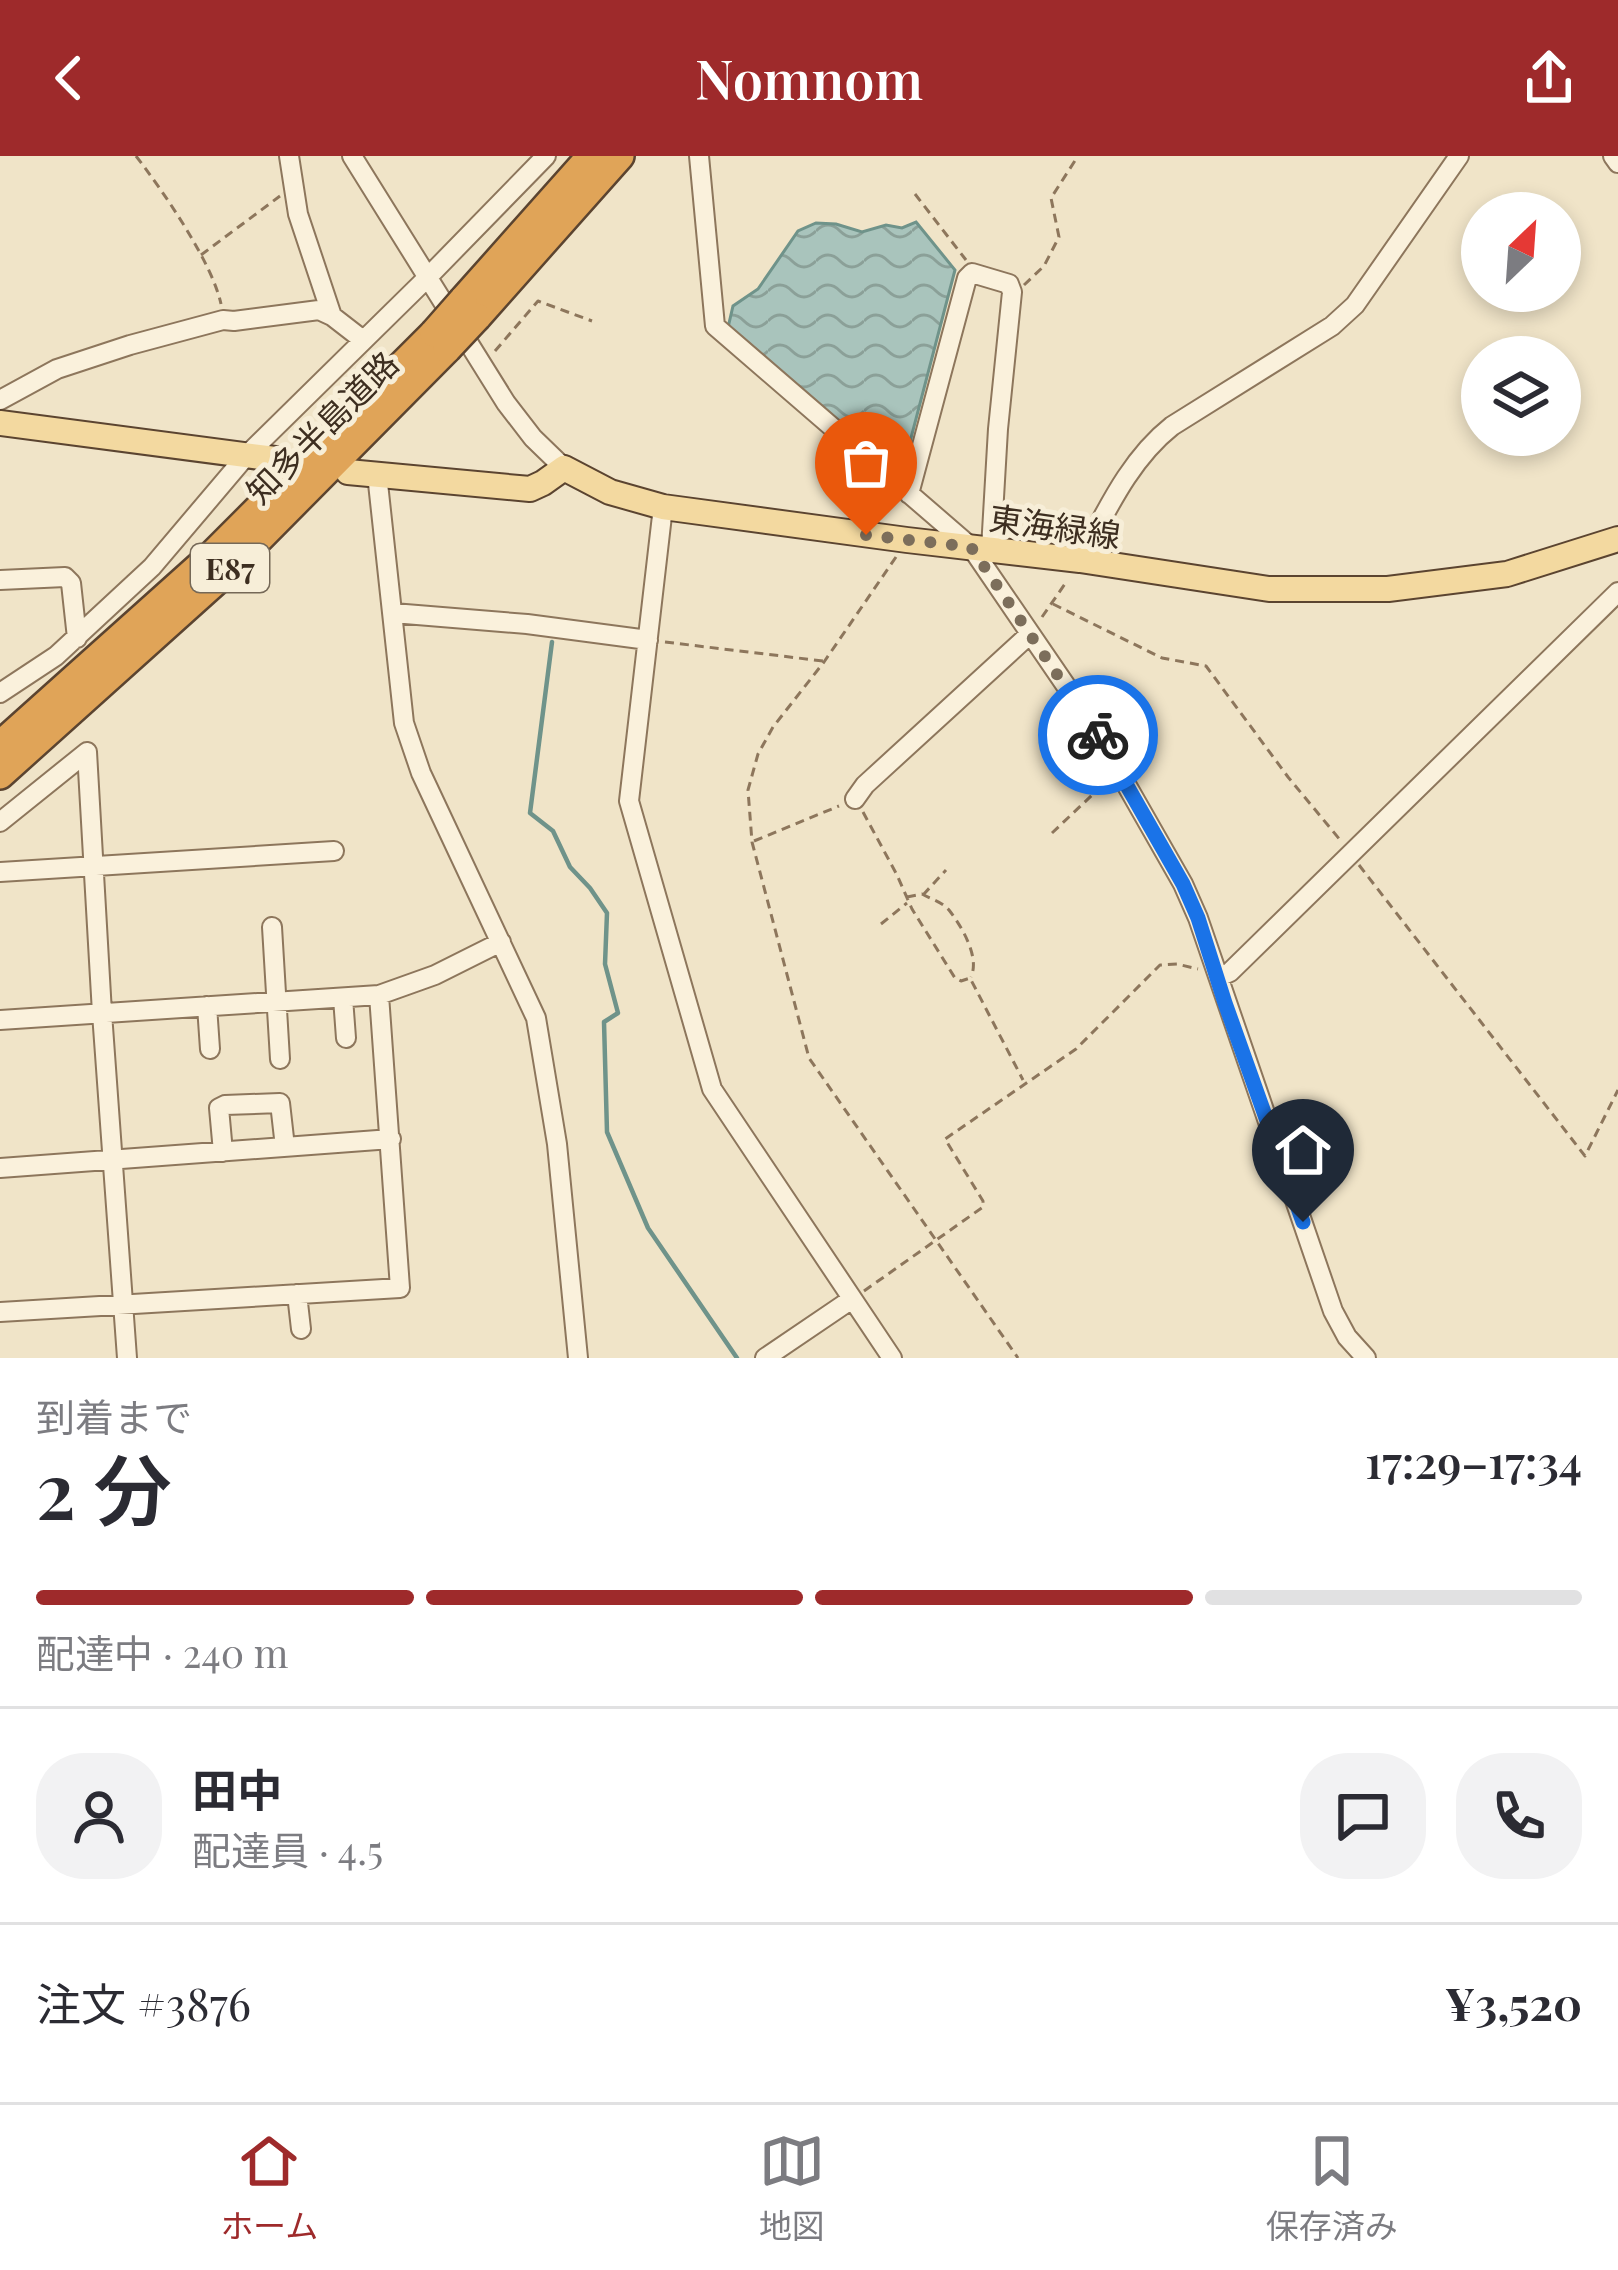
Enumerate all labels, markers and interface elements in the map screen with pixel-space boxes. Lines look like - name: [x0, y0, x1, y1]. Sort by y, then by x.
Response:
- text: Nomnom: [695, 42, 923, 114]
- icon: back: [36, 45, 102, 111]
- icon: share: [1516, 45, 1582, 111]
- north arrow: [1461, 192, 1581, 312]
- map controls: [1461, 192, 1581, 456]
- button: layers: [1461, 336, 1581, 456]
- street label: 知多半島道路: [235, 340, 407, 512]
- pin: [815, 412, 917, 535]
- icon: bag: [833, 430, 899, 496]
- street label: 東海緑線: [987, 494, 1123, 556]
- road number: E87: [191, 544, 269, 592]
- courier: [1038, 675, 1158, 795]
- icon: bike: [1065, 702, 1131, 768]
- pin: [1252, 1099, 1354, 1222]
- icon: home: [1270, 1117, 1336, 1183]
- text: 到着まで: [36, 1390, 192, 1442]
- text: 17:29–17:34: [1365, 1430, 1582, 1490]
- text: 2 分: [36, 1436, 172, 1540]
- text: 配達中 · 240 m: [36, 1626, 288, 1678]
- button: person: [36, 1753, 162, 1879]
- button: chat: [1300, 1753, 1426, 1879]
- button: phone: [1456, 1753, 1582, 1879]
- text: 田中: [192, 1758, 282, 1818]
- text: 配達員 · 4.5: [192, 1823, 383, 1875]
- text: 注文 #3876: [36, 1972, 251, 2032]
- text: ¥3,520: [1445, 1972, 1582, 2032]
- tab: ホーム: [220, 2128, 318, 2248]
- tab: 地図: [759, 2128, 825, 2248]
- tab: 保存済み: [1266, 2128, 1398, 2248]

